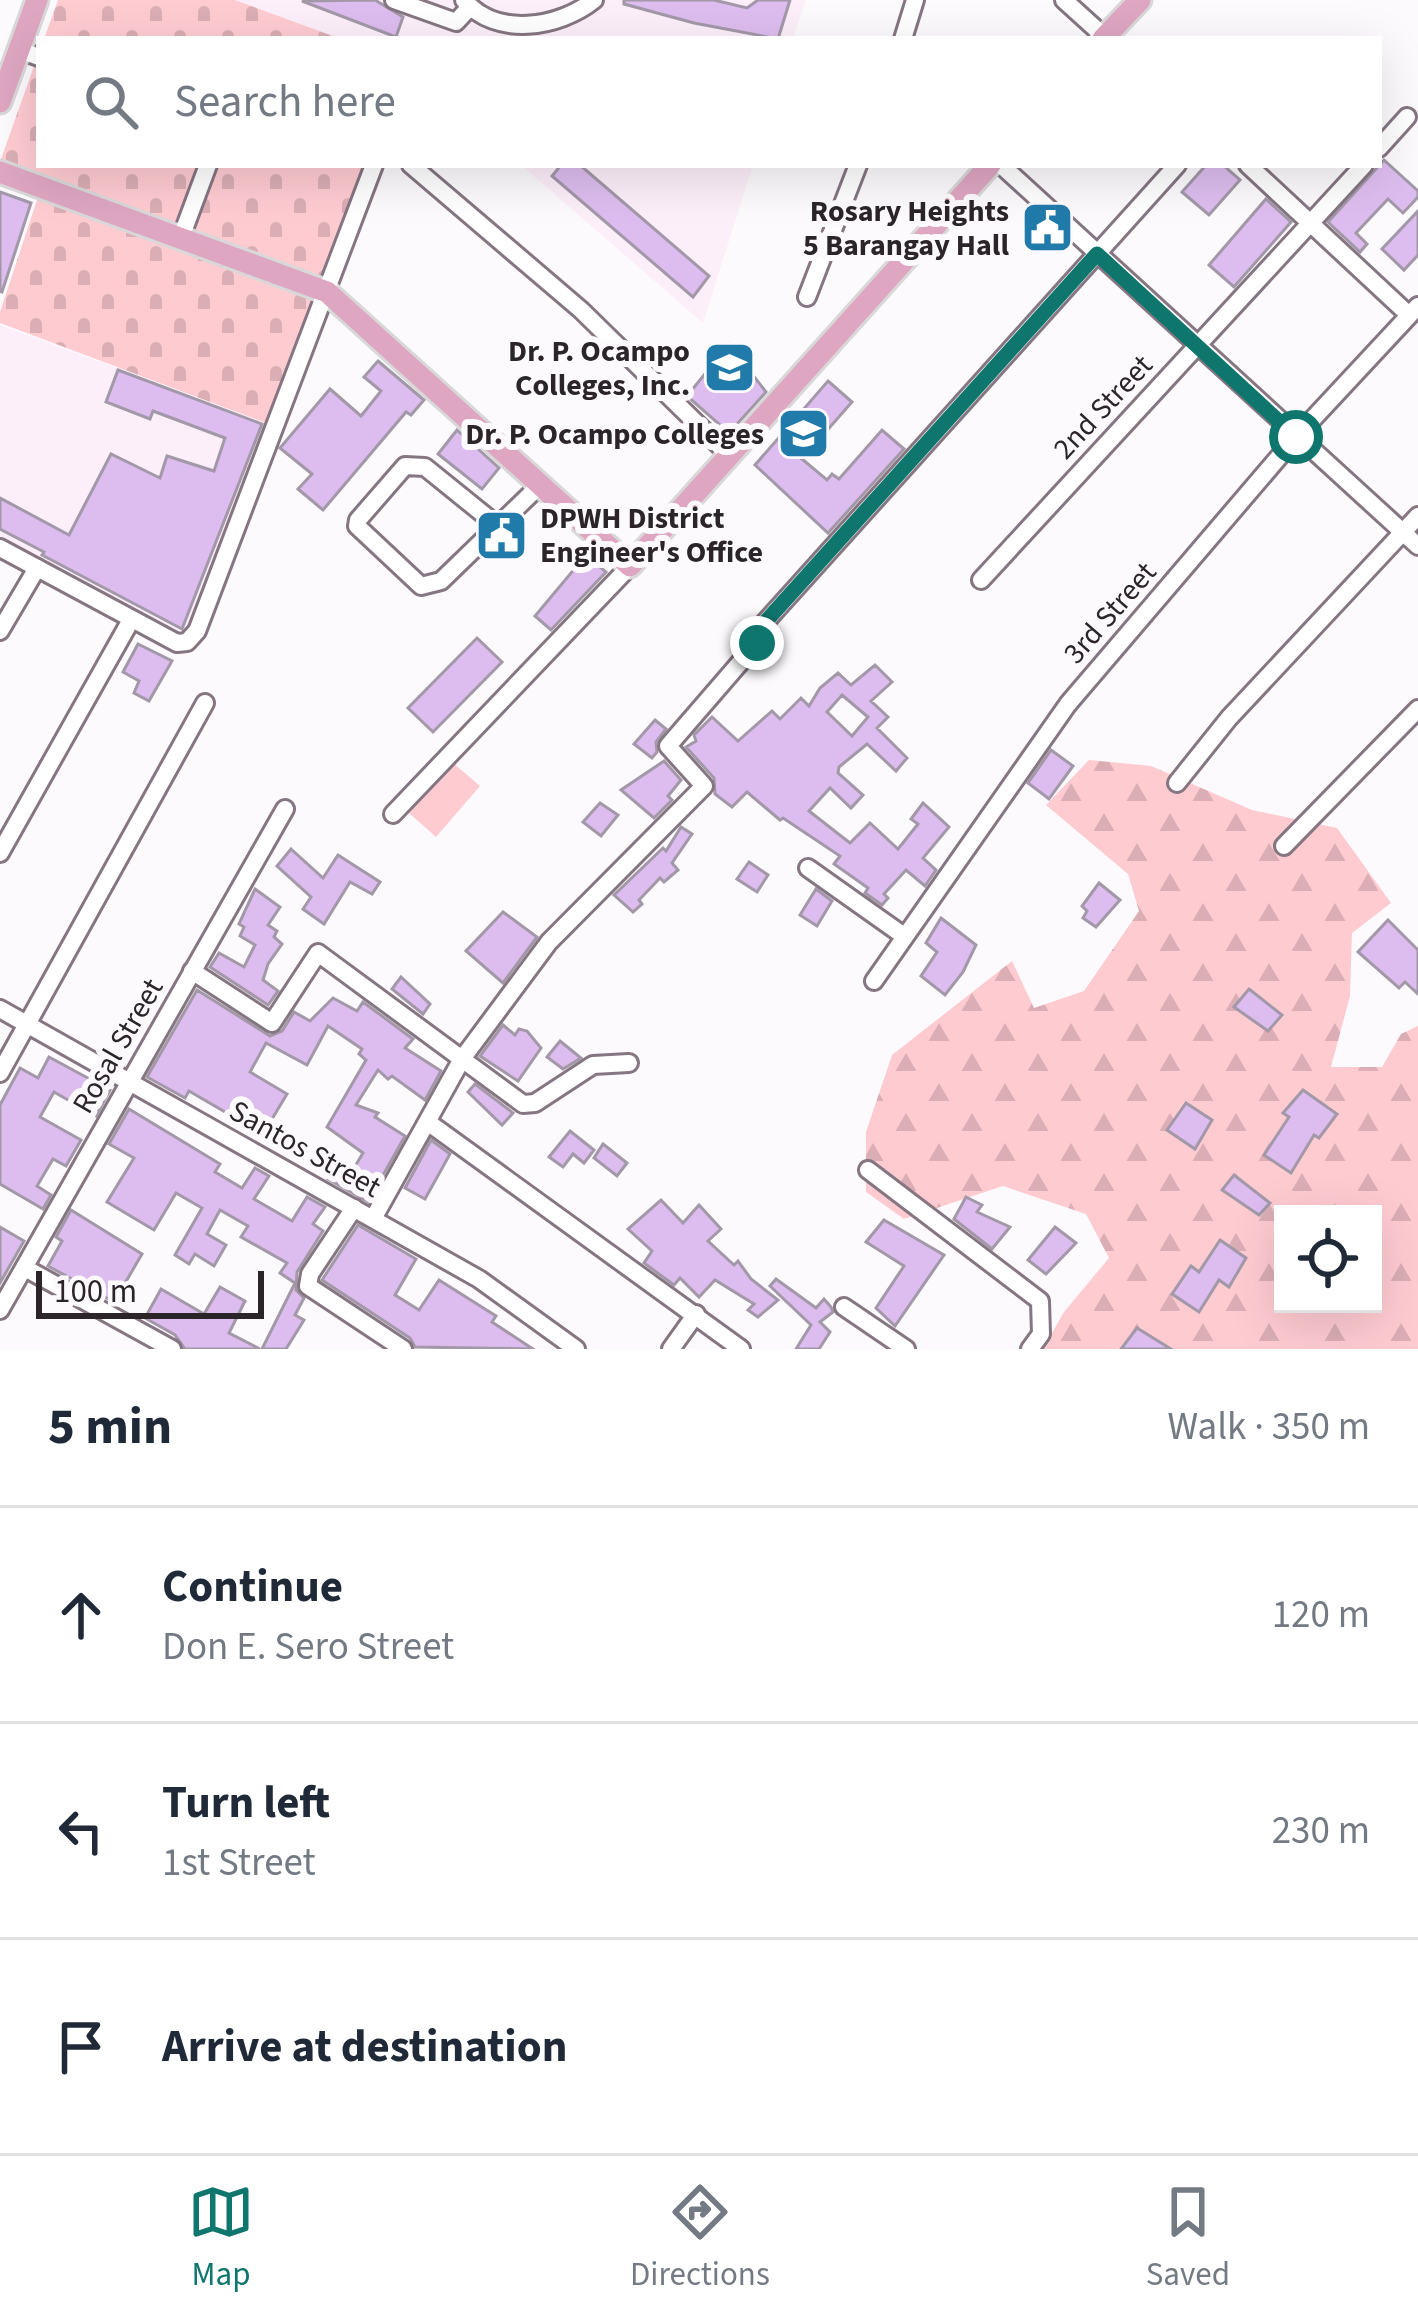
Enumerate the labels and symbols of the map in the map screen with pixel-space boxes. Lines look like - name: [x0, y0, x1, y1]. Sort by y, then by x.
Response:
- place label: Rosary Heights 5 Barangay Hall: [803, 190, 1009, 267]
- public building icon: Rosary Heights 5 Barangay Hall: [1020, 200, 1076, 256]
- place label: Dr. P. Ocampo Colleges, Inc.: [508, 330, 690, 407]
- school or university icon: Dr. P. Ocampo Colleges, Inc.: [701, 340, 757, 396]
- street label: 2nd Street: [1043, 345, 1163, 469]
- school or university icon: Dr. P. Ocampo Colleges: [775, 406, 831, 462]
- route start: [1269, 410, 1323, 464]
- place label: Dr. P. Ocampo Colleges: [465, 413, 764, 456]
- place label: DPWH District Engineer's Office: [540, 497, 763, 574]
- public building icon: DPWH District Engineer's Office: [473, 507, 529, 563]
- street label: 3rd Street: [1053, 553, 1167, 673]
- route end: [730, 616, 784, 670]
- street label: Rosal Street: [62, 971, 174, 1121]
- street label: Santos Street: [221, 1090, 389, 1208]
- scale bar: [36, 1265, 264, 1318]

